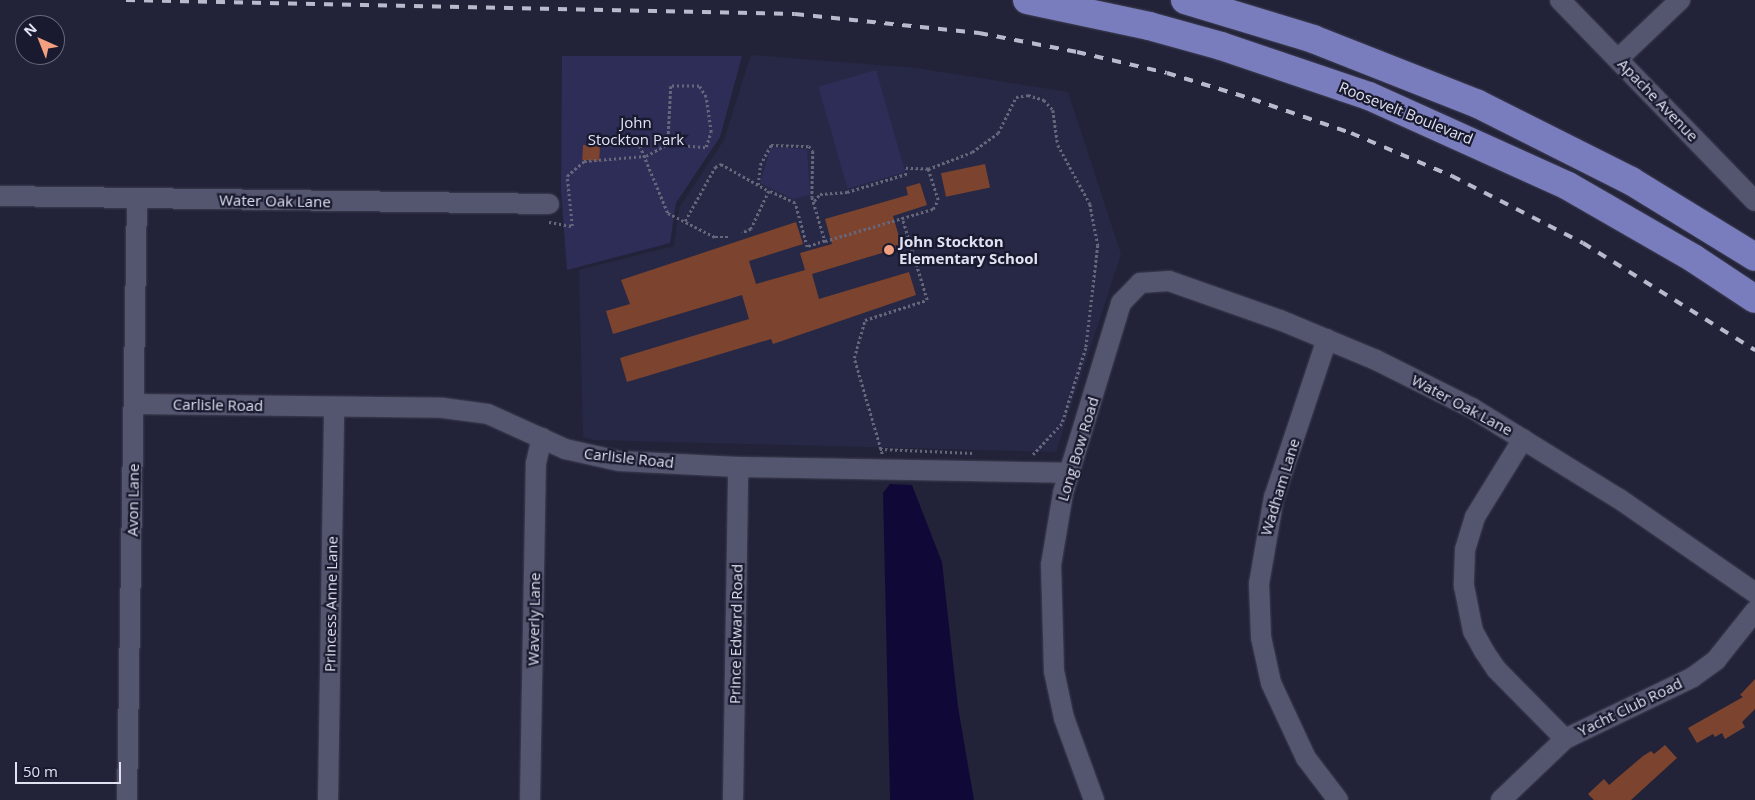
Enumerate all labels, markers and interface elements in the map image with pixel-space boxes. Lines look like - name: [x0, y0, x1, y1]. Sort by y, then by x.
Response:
- north arrow: [15, 15, 65, 65]
- text: N: [19, 19, 41, 40]
- street label: Apache Avenue: [1614, 55, 1702, 145]
- street label: Roosevelt Boulevard: [1336, 78, 1476, 148]
- park label: John Stockton Park: [588, 113, 684, 148]
- street label: Water Oak Lane: [219, 191, 331, 211]
- place label: John Stockton Elementary School: [899, 232, 1038, 267]
- marker: John Stockton Elementary School: [883, 244, 895, 256]
- street label: Water Oak Lane: [1409, 371, 1515, 439]
- street label: Carlisle Road: [173, 395, 263, 415]
- street label: Long Bow Road: [1054, 395, 1102, 503]
- street label: Wadham Lane: [1257, 436, 1303, 538]
- street label: Carlisle Road: [583, 444, 675, 472]
- street label: Avon Lane: [123, 463, 143, 537]
- street label: Princess Anne Lane: [321, 536, 341, 672]
- street label: Prince Edward Road: [726, 564, 746, 704]
- street label: Waverly Lane: [524, 572, 544, 666]
- street label: Yacht Club Road: [1575, 674, 1685, 740]
- scale bar: [18, 752, 124, 784]
- text: 50 m: [23, 761, 58, 781]

